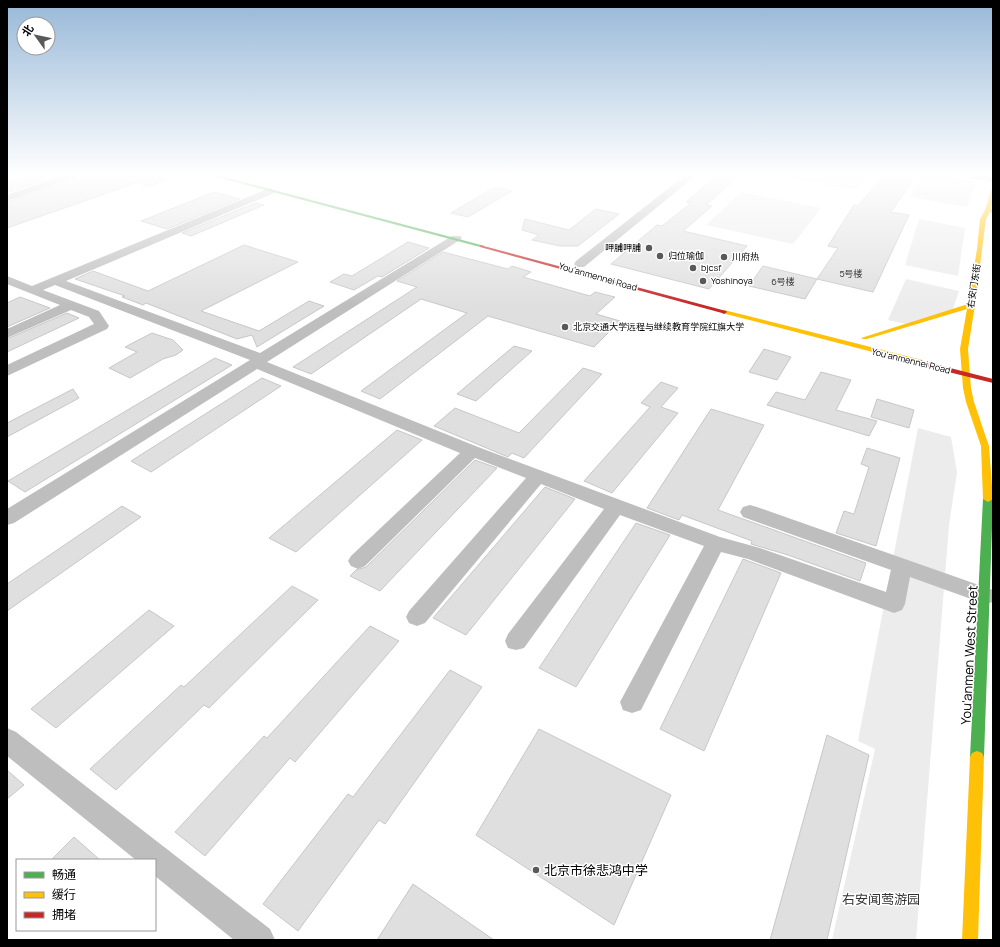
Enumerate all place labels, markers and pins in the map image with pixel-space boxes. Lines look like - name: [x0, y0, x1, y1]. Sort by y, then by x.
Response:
- place label: 呷脯呷脯: [605, 241, 641, 254]
- marker: 呷脯呷脯: [644, 243, 654, 253]
- place label: 归位瑜伽: [668, 249, 704, 262]
- place label: 川府热: [732, 250, 759, 263]
- marker: 归位瑜伽: [655, 251, 665, 261]
- marker: 川府热: [719, 252, 729, 262]
- place label: bjcsf: [701, 261, 722, 274]
- marker: bjcsf: [688, 263, 698, 273]
- place label: Yoshinoya: [711, 274, 753, 287]
- marker: Yoshinoya: [698, 276, 708, 286]
- place label: 北京交通大学远程与继续教育学院红旗大学: [573, 320, 744, 333]
- marker: 北京交通大学远程与继续教育学院红旗大学: [560, 322, 570, 332]
- place label: 北京市徐悲鸿中学: [544, 861, 648, 879]
- marker: 北京市徐悲鸿中学: [531, 865, 541, 875]

